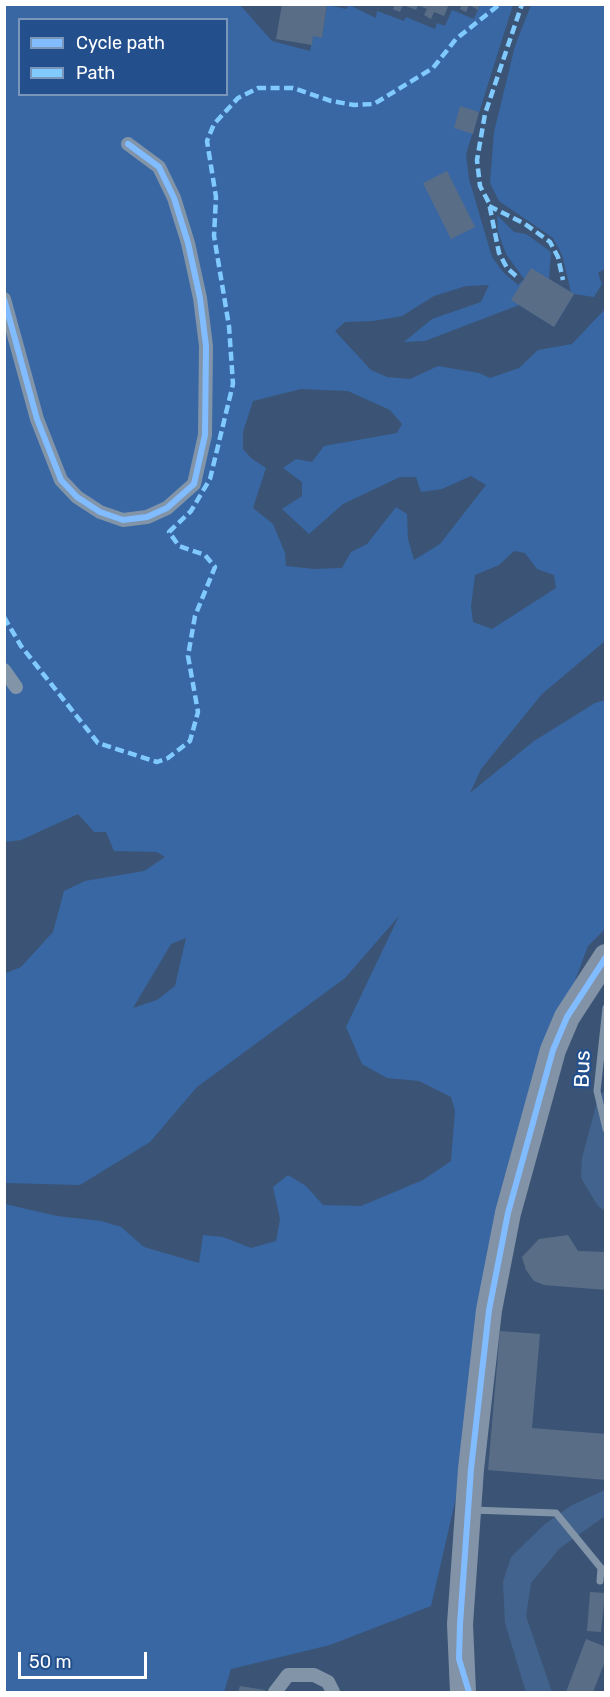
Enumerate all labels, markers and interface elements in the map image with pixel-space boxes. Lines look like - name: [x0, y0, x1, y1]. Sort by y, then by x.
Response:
- legend: [18, 18, 228, 96]
- text: Cycle path: [76, 32, 165, 54]
- text: Path: [76, 62, 115, 84]
- street label: Bus: [570, 1050, 596, 1088]
- scale bar: [21, 1640, 150, 1678]
- text: 50 m: [29, 1651, 72, 1673]

